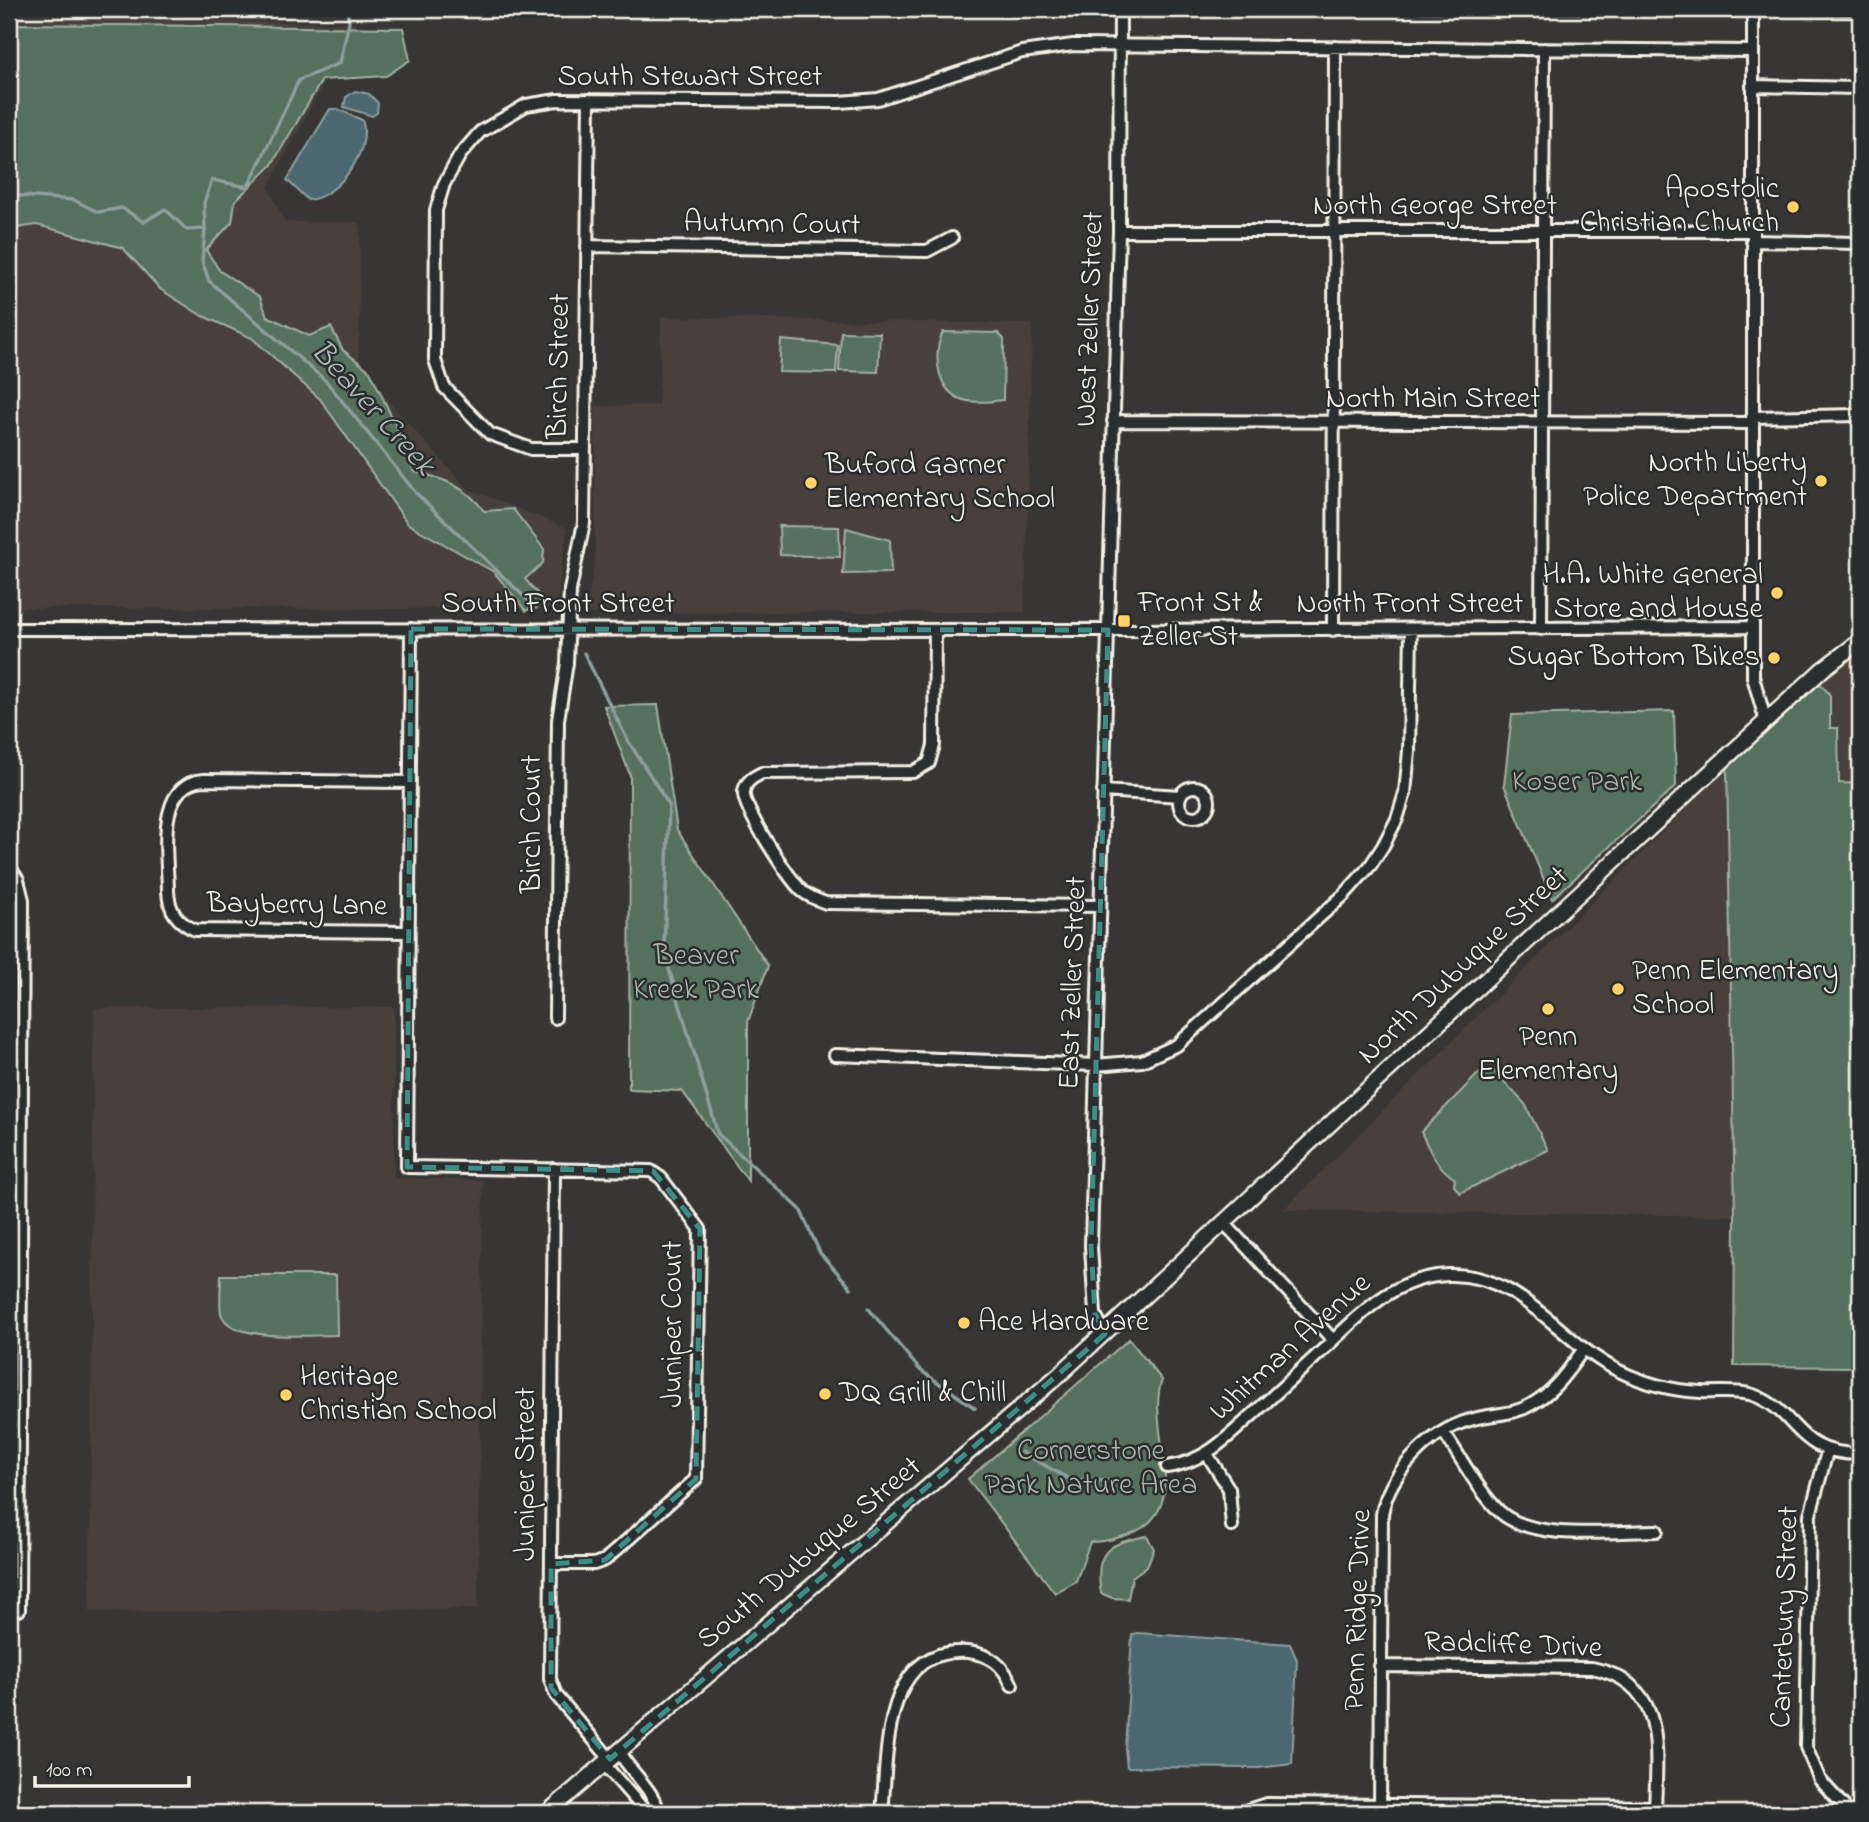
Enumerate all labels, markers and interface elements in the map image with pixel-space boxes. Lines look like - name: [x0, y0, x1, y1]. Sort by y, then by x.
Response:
- street label: South Stewart Street: [558, 56, 822, 100]
- place label: Apostolic Christian Church: [1580, 168, 1780, 246]
- street label: North George Street: [1313, 185, 1557, 229]
- marker: Apostolic Christian Church: [1785, 199, 1801, 215]
- street label: Autumn Court: [683, 201, 861, 249]
- street label: West Zeller Street: [1065, 210, 1117, 428]
- street label: Birch Street: [537, 293, 583, 440]
- water label: Beaver Creek: [298, 331, 447, 489]
- street label: North Main Street: [1326, 378, 1540, 422]
- place label: North Liberty Police Department: [1583, 442, 1807, 520]
- place label: Buford Garner Elementary School: [824, 444, 1055, 522]
- marker: North Liberty Police Department: [1813, 473, 1829, 489]
- marker: Buford Garner Elementary School: [803, 475, 819, 491]
- place label: H.A. White General Store and House: [1542, 554, 1764, 632]
- place label: Front St & Zeller St: [1137, 582, 1263, 660]
- street label: South Front Street: [441, 583, 675, 627]
- street label: North Front Street: [1297, 583, 1523, 627]
- marker: H.A. White General Store and House: [1769, 585, 1785, 601]
- marker: Front St & Zeller St: [1116, 613, 1132, 629]
- place label: Sugar Bottom Bikes: [1507, 636, 1760, 680]
- marker: Sugar Bottom Bikes: [1766, 650, 1782, 666]
- street label: Birch Court: [511, 755, 555, 894]
- park label: Koser Park: [1512, 761, 1643, 805]
- street label: North Dubuque Street: [1348, 856, 1580, 1076]
- street label: East Zeller Street: [1048, 875, 1100, 1091]
- street label: Bayberry Lane: [205, 882, 388, 930]
- park label: Beaver Kreek Park: [633, 935, 760, 1013]
- place label: Penn Elementary School: [1632, 950, 1839, 1028]
- marker: Penn Elementary School: [1610, 981, 1626, 997]
- marker: Penn Elementary: [1540, 1001, 1556, 1017]
- place label: Penn Elementary: [1478, 1016, 1618, 1094]
- street label: Juniper Court: [652, 1241, 696, 1407]
- street label: Whitman Avenue: [1200, 1263, 1382, 1433]
- place label: Ace Hardware: [978, 1301, 1150, 1345]
- marker: Ace Hardware: [956, 1315, 972, 1331]
- place label: Heritage Christian School: [300, 1356, 497, 1434]
- place label: DQ Grill & Chill: [838, 1372, 1006, 1416]
- marker: DQ Grill & Chill: [817, 1386, 833, 1402]
- marker: Heritage Christian School: [278, 1387, 294, 1403]
- street label: Juniper Street: [505, 1387, 549, 1561]
- park label: Cornerstone Park Nature Area: [985, 1430, 1197, 1508]
- street label: South Dubuque Street: [688, 1447, 932, 1661]
- street label: Canterbury Street: [1760, 1505, 1812, 1729]
- street label: Penn Ridge Drive: [1333, 1508, 1385, 1712]
- street label: Radcliffe Drive: [1423, 1621, 1604, 1671]
- scale bar: [35, 1745, 189, 1789]
- text: 100 m: [46, 1756, 92, 1786]

